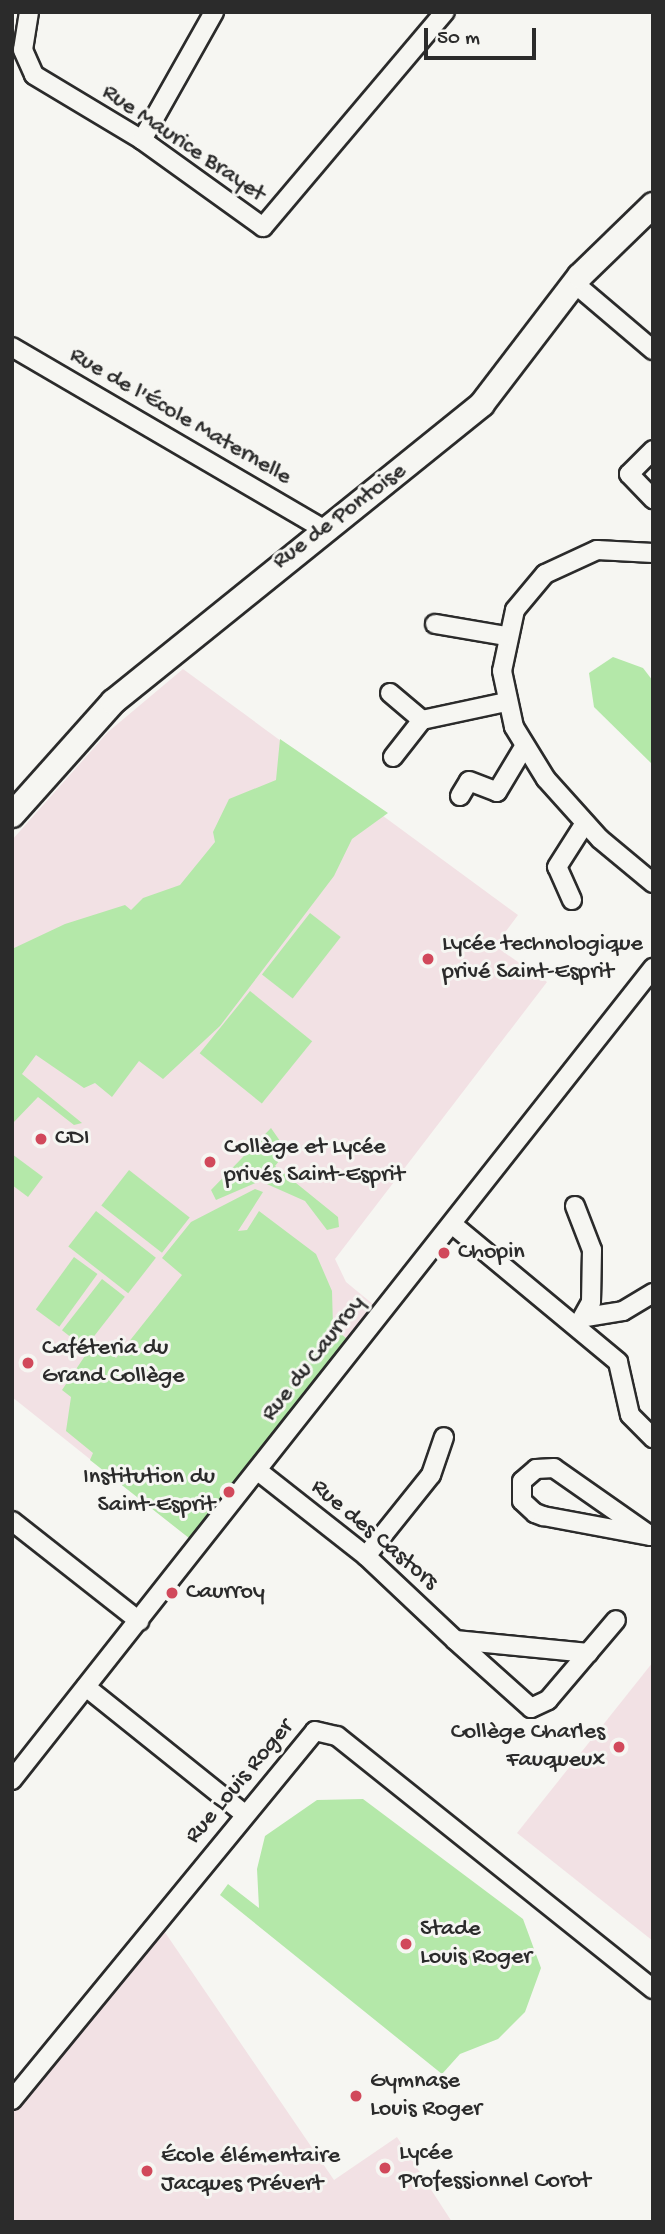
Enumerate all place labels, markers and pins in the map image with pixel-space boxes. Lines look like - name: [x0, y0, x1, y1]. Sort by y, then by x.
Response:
- place label: Lycée technologique privé Saint-Esprit: [442, 931, 643, 987]
- marker: Lycée technologique privé Saint-Esprit: [420, 951, 436, 967]
- place label: CDI: [55, 1125, 89, 1153]
- marker: CDI: [33, 1131, 49, 1147]
- place label: Collège et Lycée privés Saint-Esprit: [224, 1134, 404, 1190]
- marker: Collège et Lycée privés Saint-Esprit: [202, 1154, 218, 1170]
- place label: Chopin: [458, 1239, 525, 1267]
- marker: Chopin: [436, 1245, 452, 1261]
- place label: Caféteria du Grand Collège: [42, 1335, 185, 1391]
- marker: Caféteria du Grand Collège: [20, 1355, 36, 1371]
- place label: Institution du Saint-Esprit: [83, 1464, 215, 1520]
- marker: Institution du Saint-Esprit: [221, 1484, 237, 1500]
- place label: Caurroy: [186, 1579, 265, 1607]
- marker: Caurroy: [164, 1585, 180, 1601]
- place label: Collège Charles Fauqueux: [451, 1719, 605, 1775]
- marker: Collège Charles Fauqueux: [611, 1739, 627, 1755]
- place label: Stade Louis Roger: [420, 1916, 532, 1972]
- marker: Stade Louis Roger: [398, 1936, 414, 1952]
- place label: Gymnase Louis Roger: [370, 2068, 482, 2124]
- marker: Gymnase Louis Roger: [348, 2088, 364, 2104]
- place label: Lycée Professionnel Corot: [399, 2140, 591, 2196]
- place label: École élémentaire Jacques Prévert: [161, 2143, 340, 2199]
- marker: Lycée Professionnel Corot: [377, 2160, 393, 2176]
- marker: École élémentaire Jacques Prévert: [139, 2163, 155, 2179]

